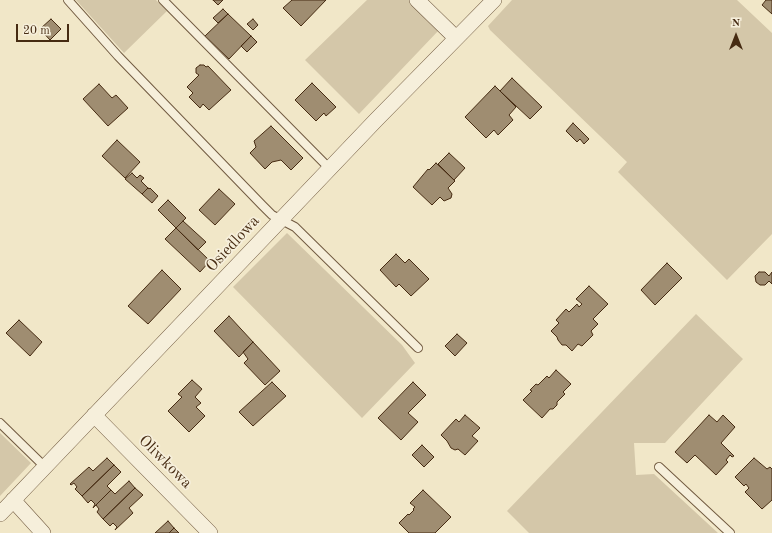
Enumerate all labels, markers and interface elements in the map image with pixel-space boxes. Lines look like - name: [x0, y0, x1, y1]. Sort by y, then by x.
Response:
- scale bar: [18, 16, 71, 42]
- north arrow: [716, 16, 756, 56]
- text: N: [732, 18, 740, 29]
- text: 20 m: [23, 25, 50, 37]
- street label: Osiedlowa: [202, 212, 264, 276]
- street label: Oliwkowa: [134, 431, 196, 493]

